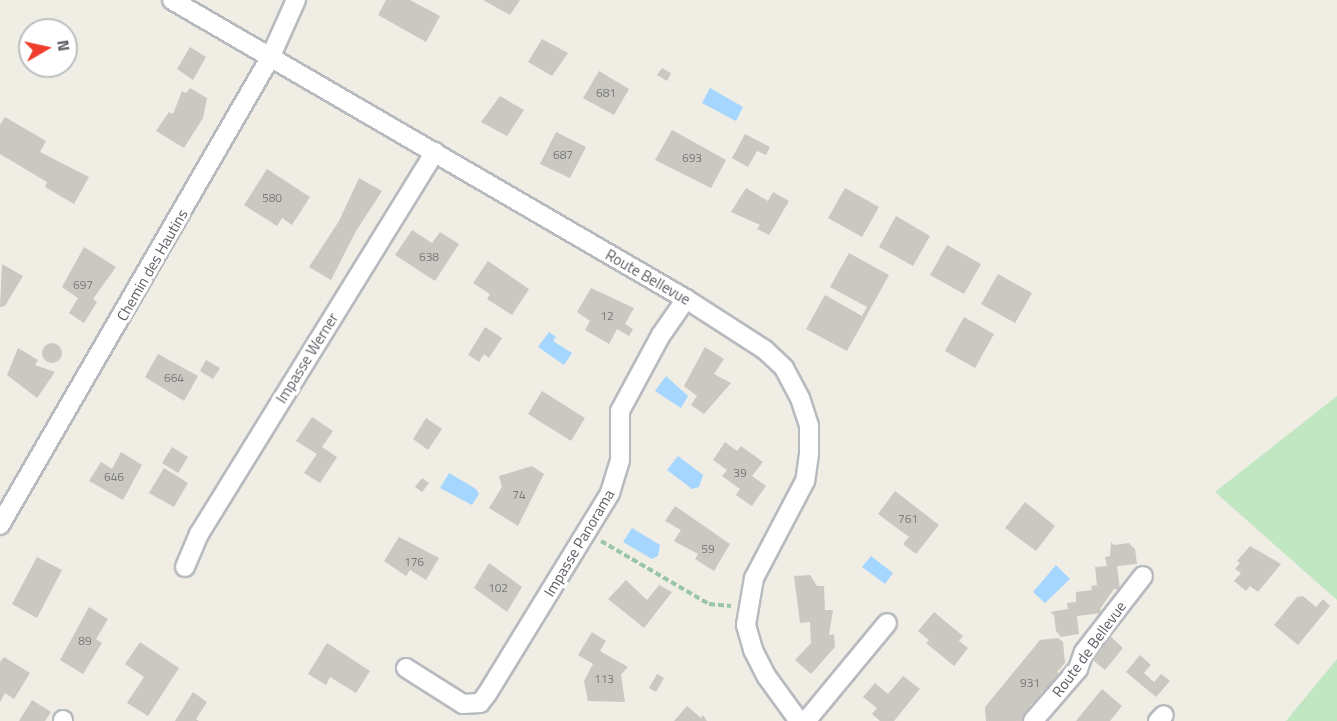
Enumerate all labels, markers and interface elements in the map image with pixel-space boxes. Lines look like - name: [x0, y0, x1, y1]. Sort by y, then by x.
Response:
- north arrow: [18, 18, 78, 78]
- text: N: [51, 38, 77, 53]
- house number: 681: [596, 86, 616, 100]
- house number: 687: [553, 148, 573, 162]
- house number: 693: [682, 151, 702, 165]
- house number: 580: [262, 191, 282, 205]
- street label: Chemin des Hautins: [113, 206, 191, 324]
- street label: Route Bellevue: [602, 245, 694, 309]
- house number: 638: [419, 250, 439, 264]
- house number: 697: [73, 278, 93, 292]
- house number: 12: [600, 309, 614, 323]
- street label: Impasse Werner: [272, 310, 342, 406]
- house number: 664: [164, 371, 184, 385]
- house number: 39: [733, 466, 747, 480]
- house number: 646: [104, 470, 124, 484]
- street label: Impasse Panorama: [540, 486, 618, 600]
- house number: 74: [512, 488, 526, 502]
- house number: 761: [898, 512, 918, 526]
- house number: 59: [701, 542, 715, 556]
- house number: 176: [404, 555, 424, 569]
- house number: 102: [488, 581, 508, 595]
- street label: Route de Bellevue: [1048, 598, 1130, 700]
- house number: 89: [78, 634, 92, 648]
- house number: 113: [594, 672, 614, 686]
- house number: 931: [1020, 676, 1040, 690]

